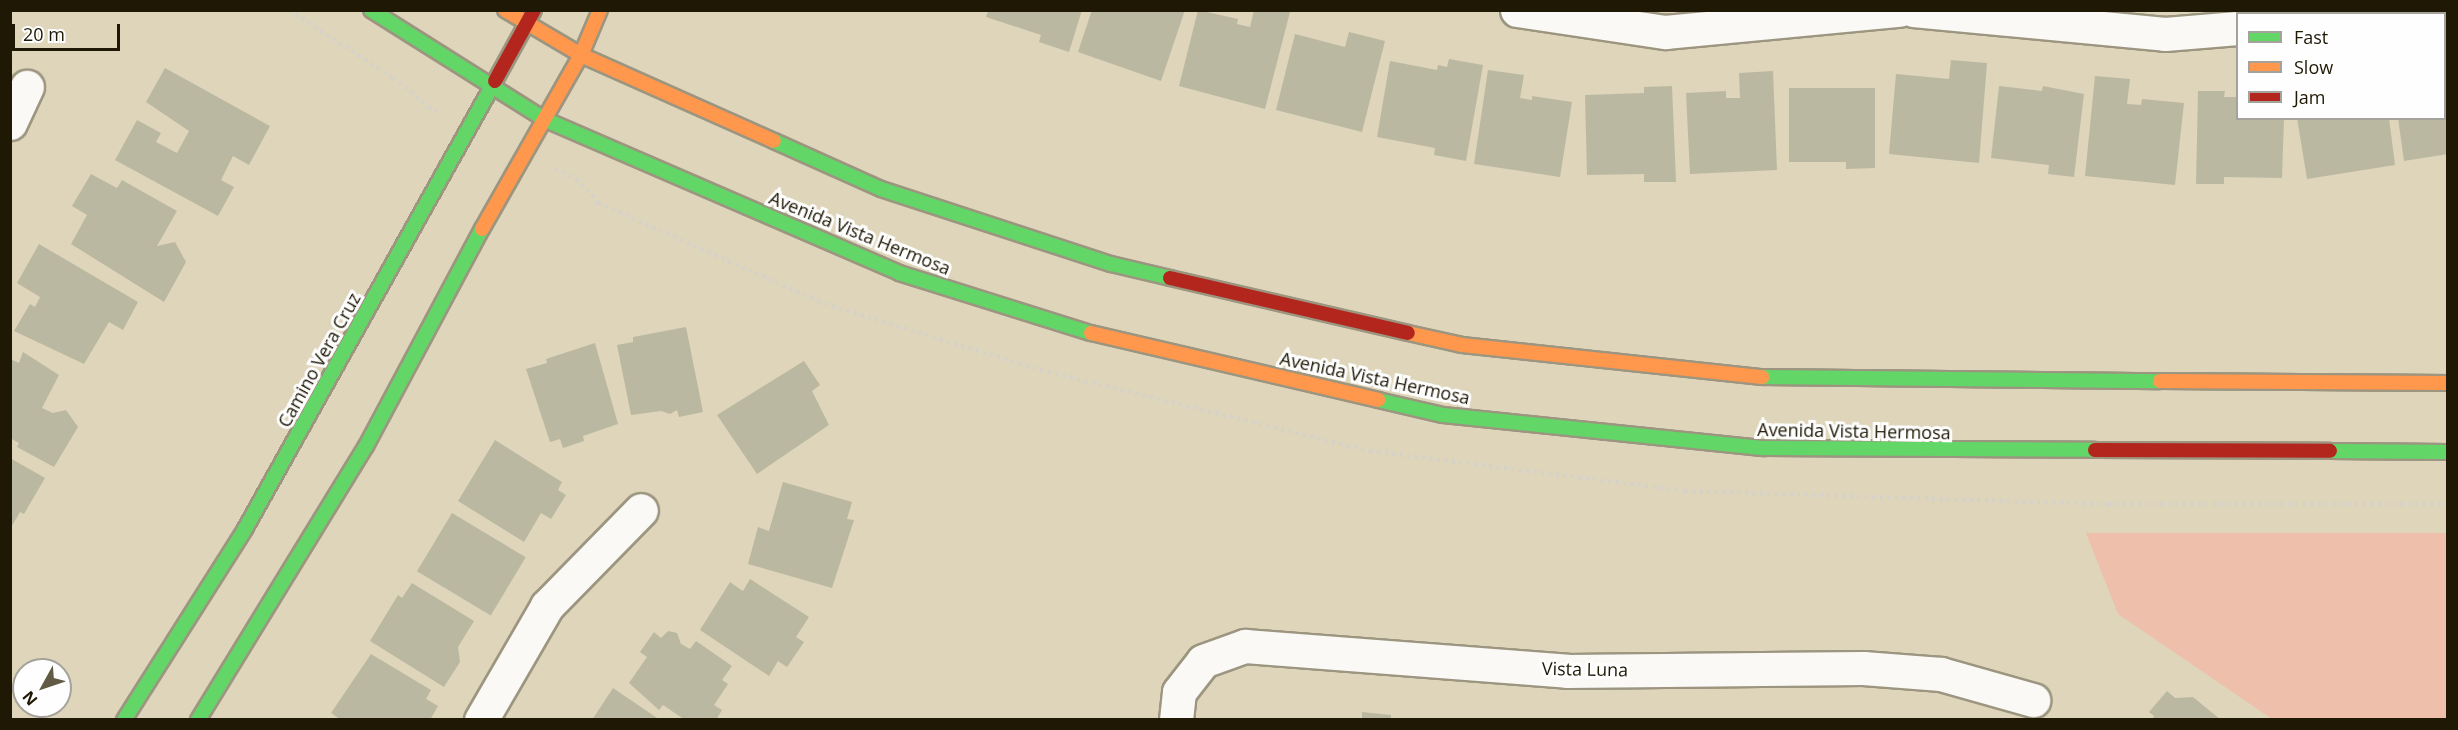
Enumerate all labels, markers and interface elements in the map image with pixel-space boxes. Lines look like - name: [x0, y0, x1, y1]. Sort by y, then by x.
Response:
- scale bar: [15, 12, 123, 50]
- legend: [2236, 12, 2446, 120]
- text: 20 m: [23, 22, 65, 46]
- text: Fast: [2294, 25, 2328, 49]
- text: Slow: [2294, 55, 2333, 79]
- text: Jam: [2294, 85, 2326, 109]
- street label: Avenida Vista Hermosa: [766, 187, 954, 279]
- street label: Camino Vera Cruz: [273, 289, 365, 431]
- street label: Avenida Vista Hermosa: [1278, 347, 1472, 409]
- street label: Avenida Vista Hermosa: [1757, 419, 1951, 443]
- street label: Vista Luna: [1542, 657, 1628, 681]
- north arrow: [12, 658, 72, 718]
- text: N: [17, 686, 42, 710]

